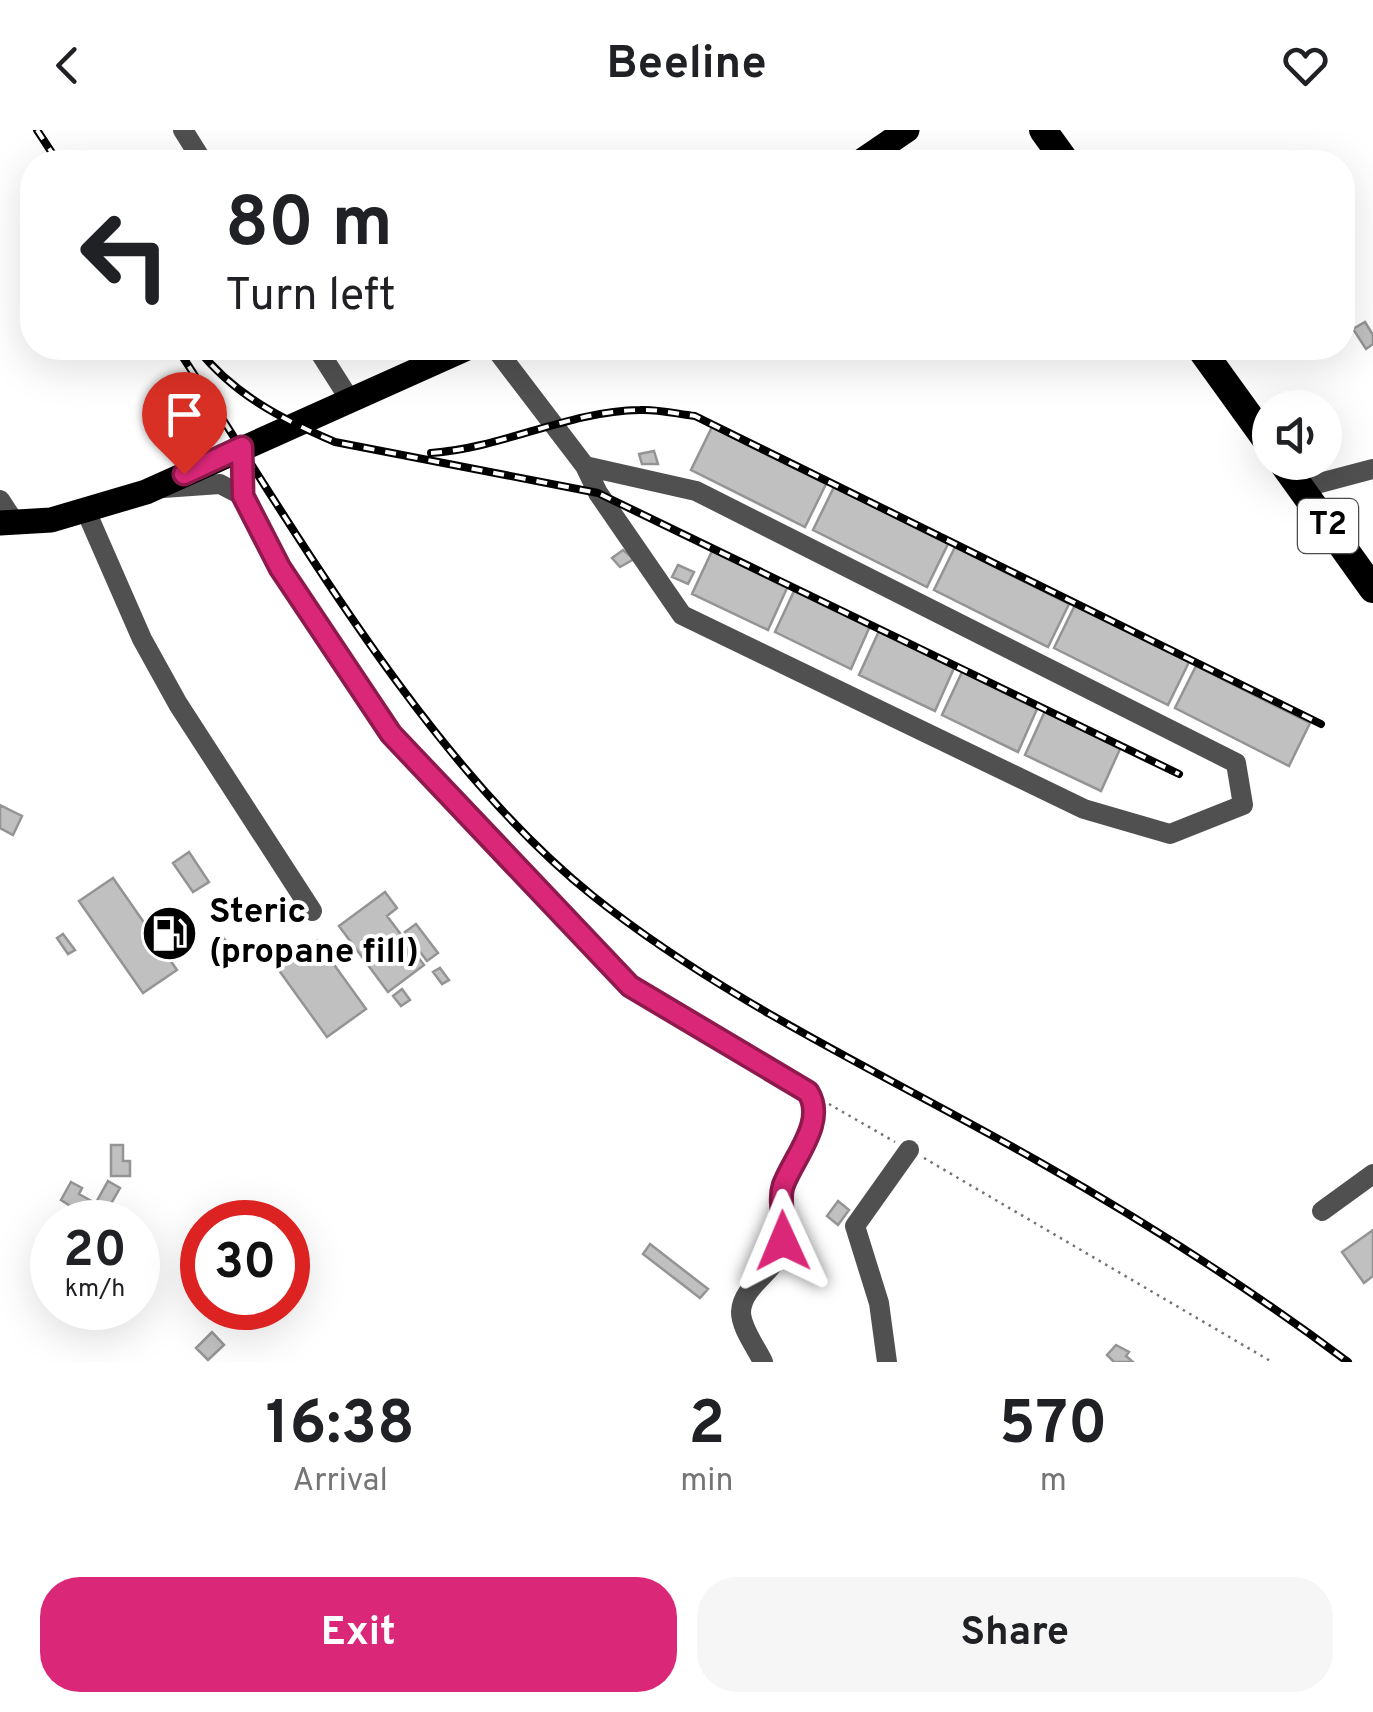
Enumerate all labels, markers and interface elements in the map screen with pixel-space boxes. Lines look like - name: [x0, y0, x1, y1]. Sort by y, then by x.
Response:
- text: Beeline: [606, 37, 767, 94]
- icon: back: [40, 38, 95, 93]
- icon: heart: [1278, 38, 1333, 93]
- text: 80 m: [225, 182, 393, 271]
- icon: left: [60, 190, 190, 320]
- text: Turn left: [225, 269, 396, 326]
- pin: [142, 372, 227, 475]
- icon: arrive: [157, 387, 212, 442]
- map controls: [1252, 390, 1342, 480]
- button: sound: [1252, 390, 1342, 480]
- road number: T2: [1298, 499, 1358, 553]
- place label: Steric (propane fill): [209, 891, 419, 975]
- fuel station icon: Steric (propane fill): [140, 903, 200, 963]
- position arrow: [731, 1189, 835, 1293]
- speed limit sign: 30: [180, 1200, 310, 1330]
- text: 20: [63, 1221, 127, 1284]
- text: km/h: [65, 1274, 125, 1306]
- text: 16:38: [266, 1389, 415, 1465]
- text: 2: [689, 1389, 725, 1465]
- text: 570: [999, 1389, 1107, 1465]
- text: Arrival: [292, 1462, 388, 1502]
- text: min: [680, 1462, 733, 1502]
- text: m: [1040, 1462, 1067, 1502]
- button: Exit: [40, 1577, 677, 1692]
- button: Share: [697, 1577, 1333, 1692]

